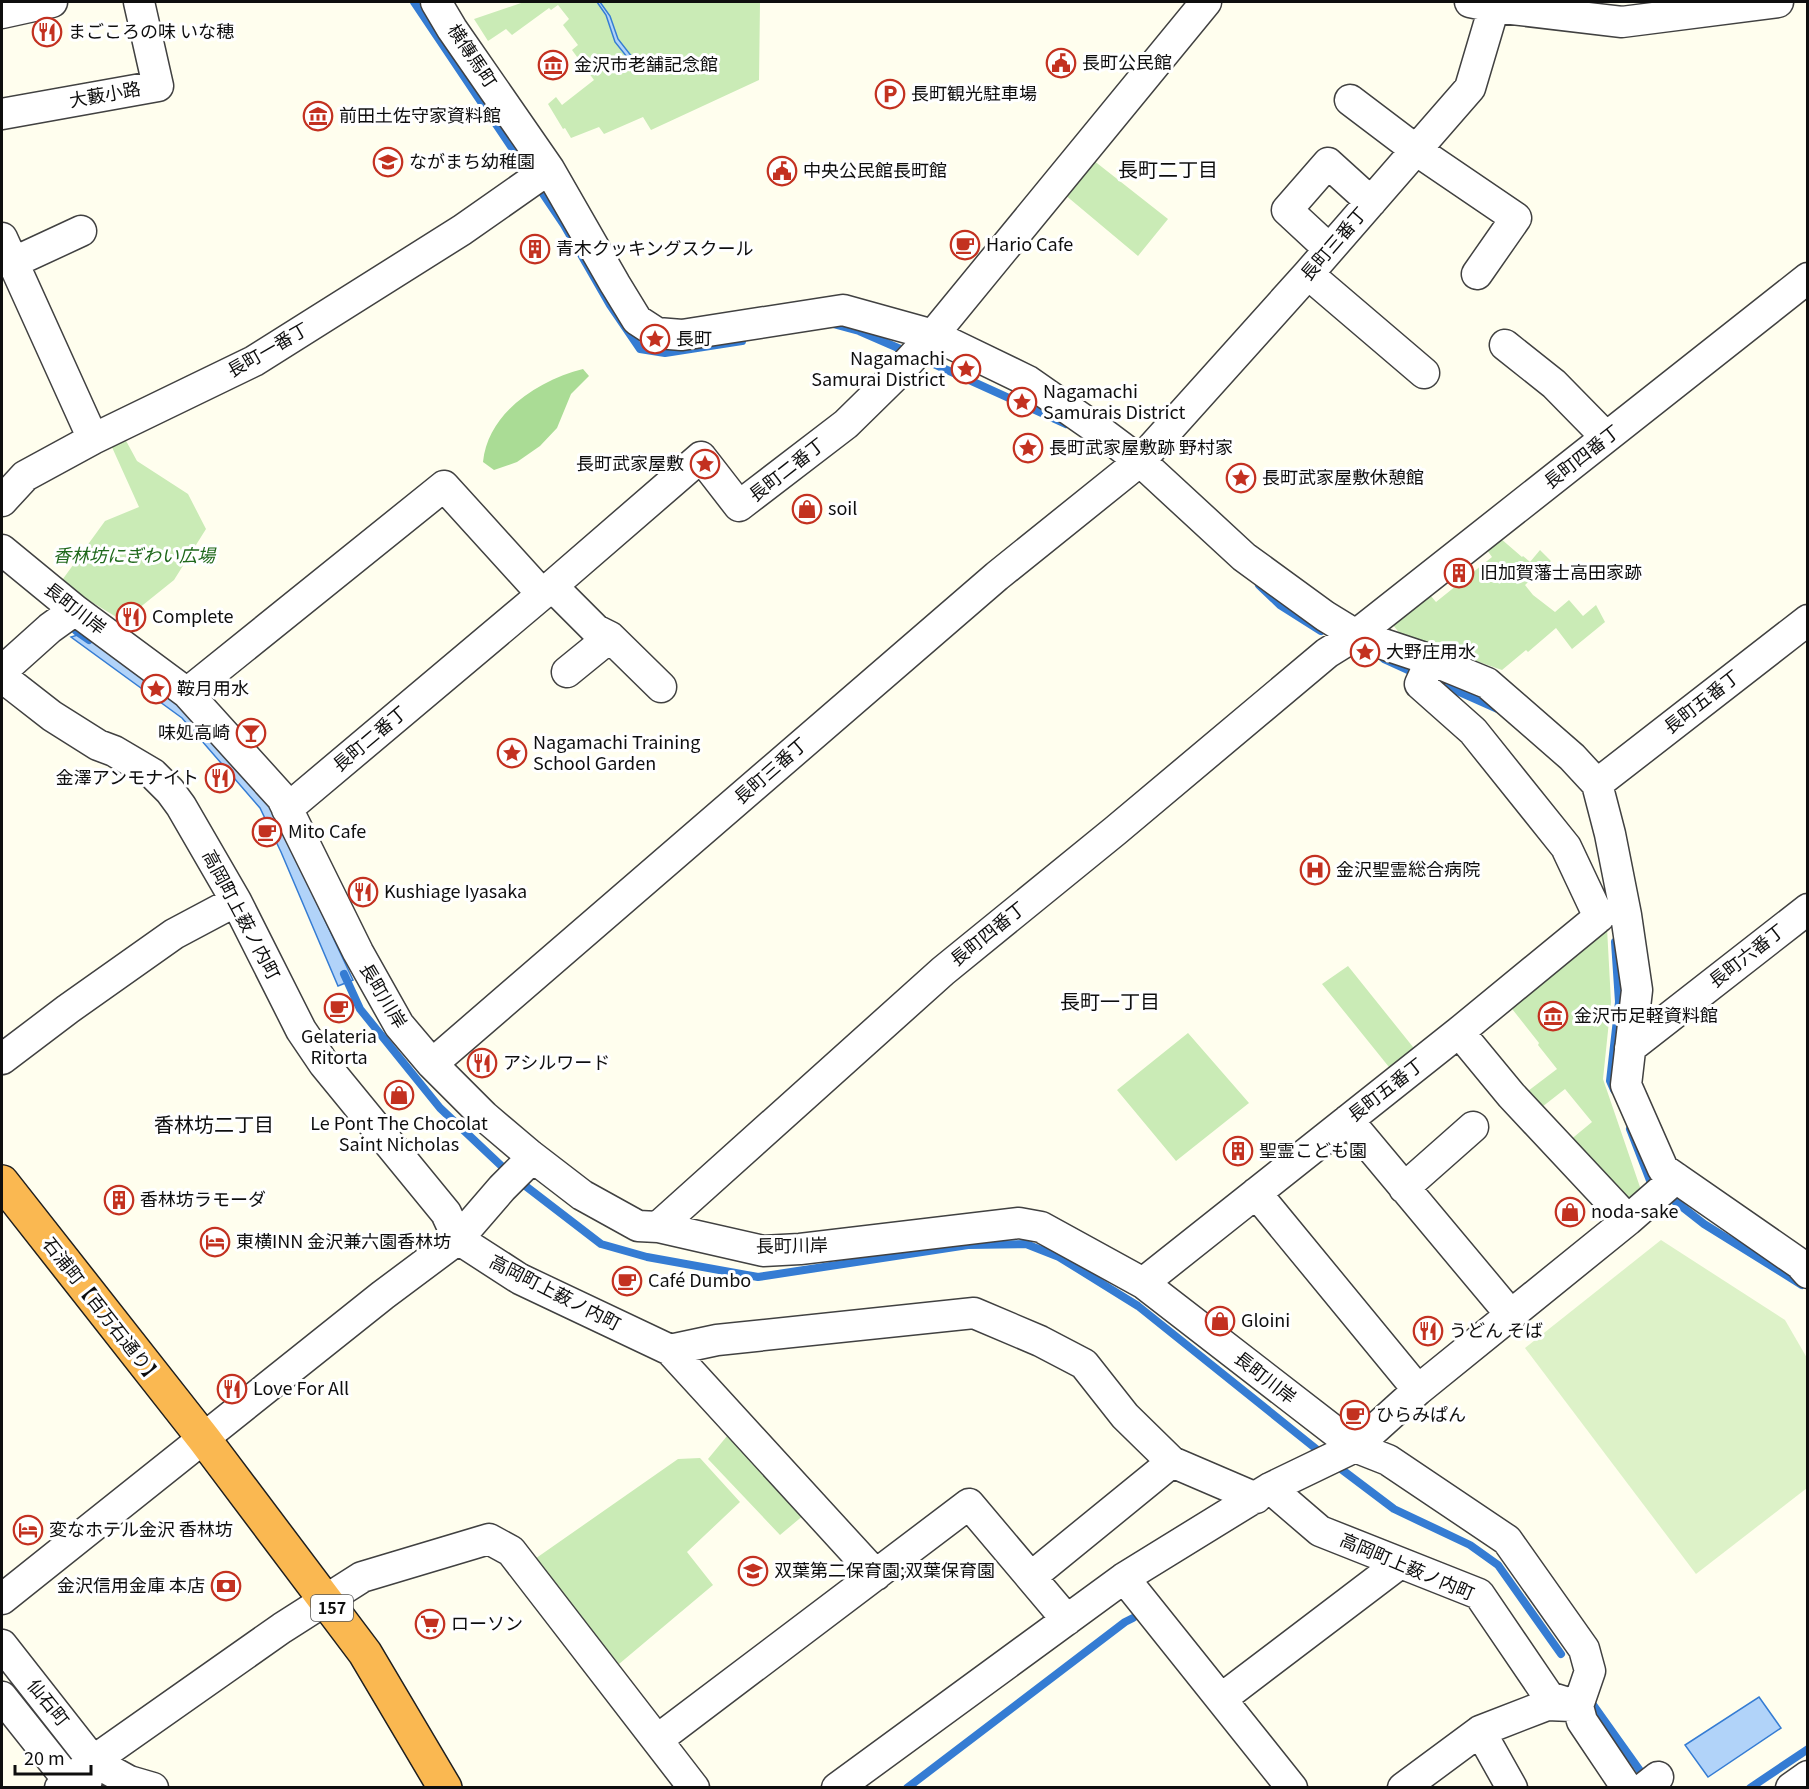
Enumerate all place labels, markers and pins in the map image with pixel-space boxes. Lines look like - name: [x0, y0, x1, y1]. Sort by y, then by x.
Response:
- restaurant icon: まごころの味 いな穂: [31, 16, 63, 48]
- place label: まごころの味 いな穂: [68, 17, 234, 43]
- public building icon: 長町公民館: [1045, 47, 1077, 79]
- place label: 長町公民館: [1082, 48, 1172, 74]
- museum icon: 金沢市老舗記念館: [537, 49, 569, 81]
- place label: 金沢市老舗記念館: [574, 50, 718, 76]
- parking icon: 長町観光駐車場: [874, 78, 906, 110]
- place label: 長町観光駐車場: [911, 79, 1037, 105]
- museum icon: 前田土佐守家資料館: [302, 100, 334, 132]
- place label: 前田土佐守家資料館: [339, 101, 501, 127]
- school or university icon: ながまち幼稚園: [372, 146, 404, 178]
- place label: ながまち幼稚園: [409, 147, 535, 173]
- public building icon: 中央公民館長町館: [766, 155, 798, 187]
- place label: 中央公民館長町館: [803, 156, 947, 182]
- cafe icon: Hario Cafe: [949, 229, 981, 261]
- place label: Hario Cafe: [986, 230, 1073, 256]
- building icon: 青木クッキングスクール: [519, 233, 551, 265]
- place label: 青木クッキングスクール: [556, 234, 753, 260]
- place icon: 長町: [639, 323, 671, 355]
- place label: 長町: [676, 324, 712, 350]
- place label: Nagamachi Samurai District: [811, 344, 945, 391]
- place icon: Nagamachi Samurai District: [950, 353, 982, 385]
- place label: Nagamachi Samurais District: [1043, 377, 1185, 424]
- place icon: Nagamachi Samurais District: [1006, 386, 1038, 418]
- place icon: 長町武家屋敷跡 野村家: [1012, 432, 1044, 464]
- place label: 長町武家屋敷跡 野村家: [1049, 433, 1233, 459]
- place icon: 長町武家屋敷: [689, 448, 721, 480]
- place label: 長町武家屋敷: [576, 449, 684, 475]
- place icon: 長町武家屋敷休憩館: [1225, 462, 1257, 494]
- place label: 長町武家屋敷休憩館: [1262, 463, 1424, 489]
- shop icon: soil: [791, 493, 823, 525]
- place label: soil: [828, 494, 857, 520]
- building icon: 旧加賀藩士高田家跡: [1443, 557, 1475, 589]
- place label: 旧加賀藩士高田家跡: [1480, 558, 1642, 584]
- restaurant icon: Complete: [115, 601, 147, 633]
- place label: Complete: [152, 602, 234, 628]
- place icon: 大野庄用水: [1349, 636, 1381, 668]
- place label: 大野庄用水: [1386, 637, 1476, 663]
- place icon: 鞍月用水: [140, 673, 172, 705]
- place label: 鞍月用水: [177, 674, 249, 700]
- bar icon: 味処高崎: [235, 717, 267, 749]
- place label: 味処高崎: [158, 718, 230, 744]
- place label: Nagamachi Training School Garden: [533, 728, 700, 775]
- place icon: Nagamachi Training School Garden: [496, 737, 528, 769]
- restaurant icon: 金澤アンモナイト: [204, 762, 236, 794]
- place label: 金澤アンモナイト: [56, 763, 199, 789]
- cafe icon: Mito Cafe: [251, 816, 283, 848]
- place label: Mito Cafe: [288, 817, 366, 843]
- hospital icon: 金沢聖霊総合病院: [1299, 854, 1331, 886]
- place label: 金沢聖霊総合病院: [1336, 855, 1480, 881]
- restaurant icon: Kushiage Iyasaka: [347, 876, 379, 908]
- place label: Kushiage Iyasaka: [384, 877, 527, 903]
- cafe icon: Gelateria Ritorta: [323, 992, 355, 1024]
- museum icon: 金沢市足軽資料館: [1537, 1000, 1569, 1032]
- place label: 金沢市足軽資料館: [1574, 1001, 1718, 1027]
- place label: Gelateria Ritorta: [301, 1022, 377, 1069]
- restaurant icon: アシルワード: [466, 1047, 498, 1079]
- place label: アシルワード: [503, 1048, 610, 1074]
- shop icon: Le Pont The Chocolat Saint Nicholas: [383, 1079, 415, 1111]
- place label: Le Pont The Chocolat Saint Nicholas: [310, 1109, 488, 1156]
- building icon: 聖霊こども園: [1222, 1135, 1254, 1167]
- place label: 聖霊こども園: [1259, 1136, 1367, 1162]
- building icon: 香林坊ラモーダ: [103, 1184, 135, 1216]
- place label: 香林坊ラモーダ: [140, 1185, 266, 1211]
- shop icon: noda-sake: [1554, 1196, 1586, 1228]
- place label: noda-sake: [1591, 1197, 1679, 1223]
- hotel icon: 東横INN 金沢兼六園香林坊: [199, 1226, 231, 1258]
- place label: 東横INN 金沢兼六園香林坊: [236, 1227, 451, 1253]
- cafe icon: Café Dumbo: [611, 1265, 643, 1297]
- place label: Café Dumbo: [648, 1266, 751, 1292]
- shop icon: Gloini: [1204, 1305, 1236, 1337]
- place label: Gloini: [1241, 1306, 1290, 1332]
- restaurant icon: うどん そば: [1412, 1315, 1444, 1347]
- place label: うどん そば: [1449, 1316, 1543, 1342]
- restaurant icon: Love For All: [216, 1373, 248, 1405]
- place label: Love For All: [253, 1374, 349, 1400]
- cafe icon: ひらみぱん: [1339, 1399, 1371, 1431]
- place label: ひらみぱん: [1376, 1400, 1466, 1426]
- hotel icon: 変なホテル金沢 香林坊: [12, 1514, 44, 1546]
- place label: 変なホテル金沢 香林坊: [49, 1515, 233, 1541]
- school or university icon: 双葉第二保育園;双葉保育園: [737, 1555, 769, 1587]
- place label: 双葉第二保育園;双葉保育園: [774, 1556, 995, 1582]
- bank icon: 金沢信用金庫 本店: [210, 1570, 242, 1602]
- place label: 金沢信用金庫 本店: [57, 1571, 205, 1597]
- supermarket icon: ローソン: [414, 1608, 446, 1640]
- place label: ローソン: [451, 1609, 523, 1635]

